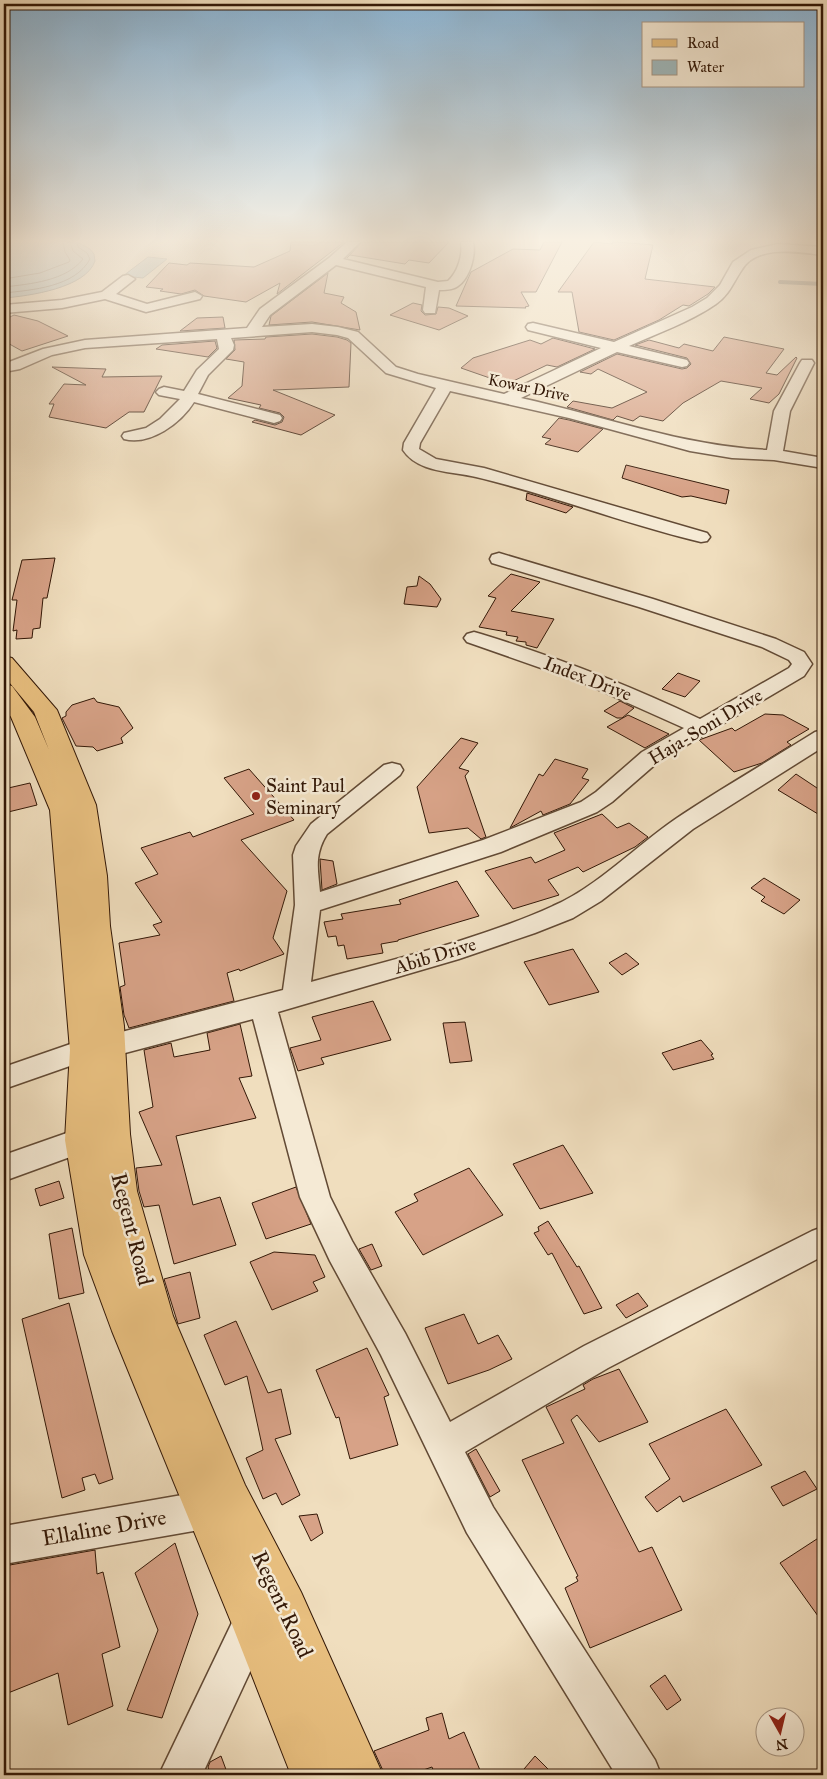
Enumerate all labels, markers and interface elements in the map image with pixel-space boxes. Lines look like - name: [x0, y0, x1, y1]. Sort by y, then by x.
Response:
- legend: [642, 22, 804, 88]
- text: Road: [687, 34, 719, 52]
- text: Water: [687, 58, 724, 76]
- street label: Kowar Drive: [486, 370, 572, 405]
- street label: Index Drive: [541, 651, 635, 706]
- street label: Haja-Soni Drive: [644, 683, 767, 770]
- place label: Saint Paul Seminary: [266, 774, 346, 819]
- marker: Saint Paul Seminary: [250, 790, 262, 802]
- street label: Abib Drive: [390, 932, 479, 979]
- street label: Regent Road: [105, 1170, 160, 1288]
- street label: Ellaline Drive: [40, 1503, 168, 1552]
- street label: Regent Road: [246, 1546, 319, 1662]
- north arrow: [754, 1706, 804, 1756]
- text: N: [775, 1735, 789, 1754]

